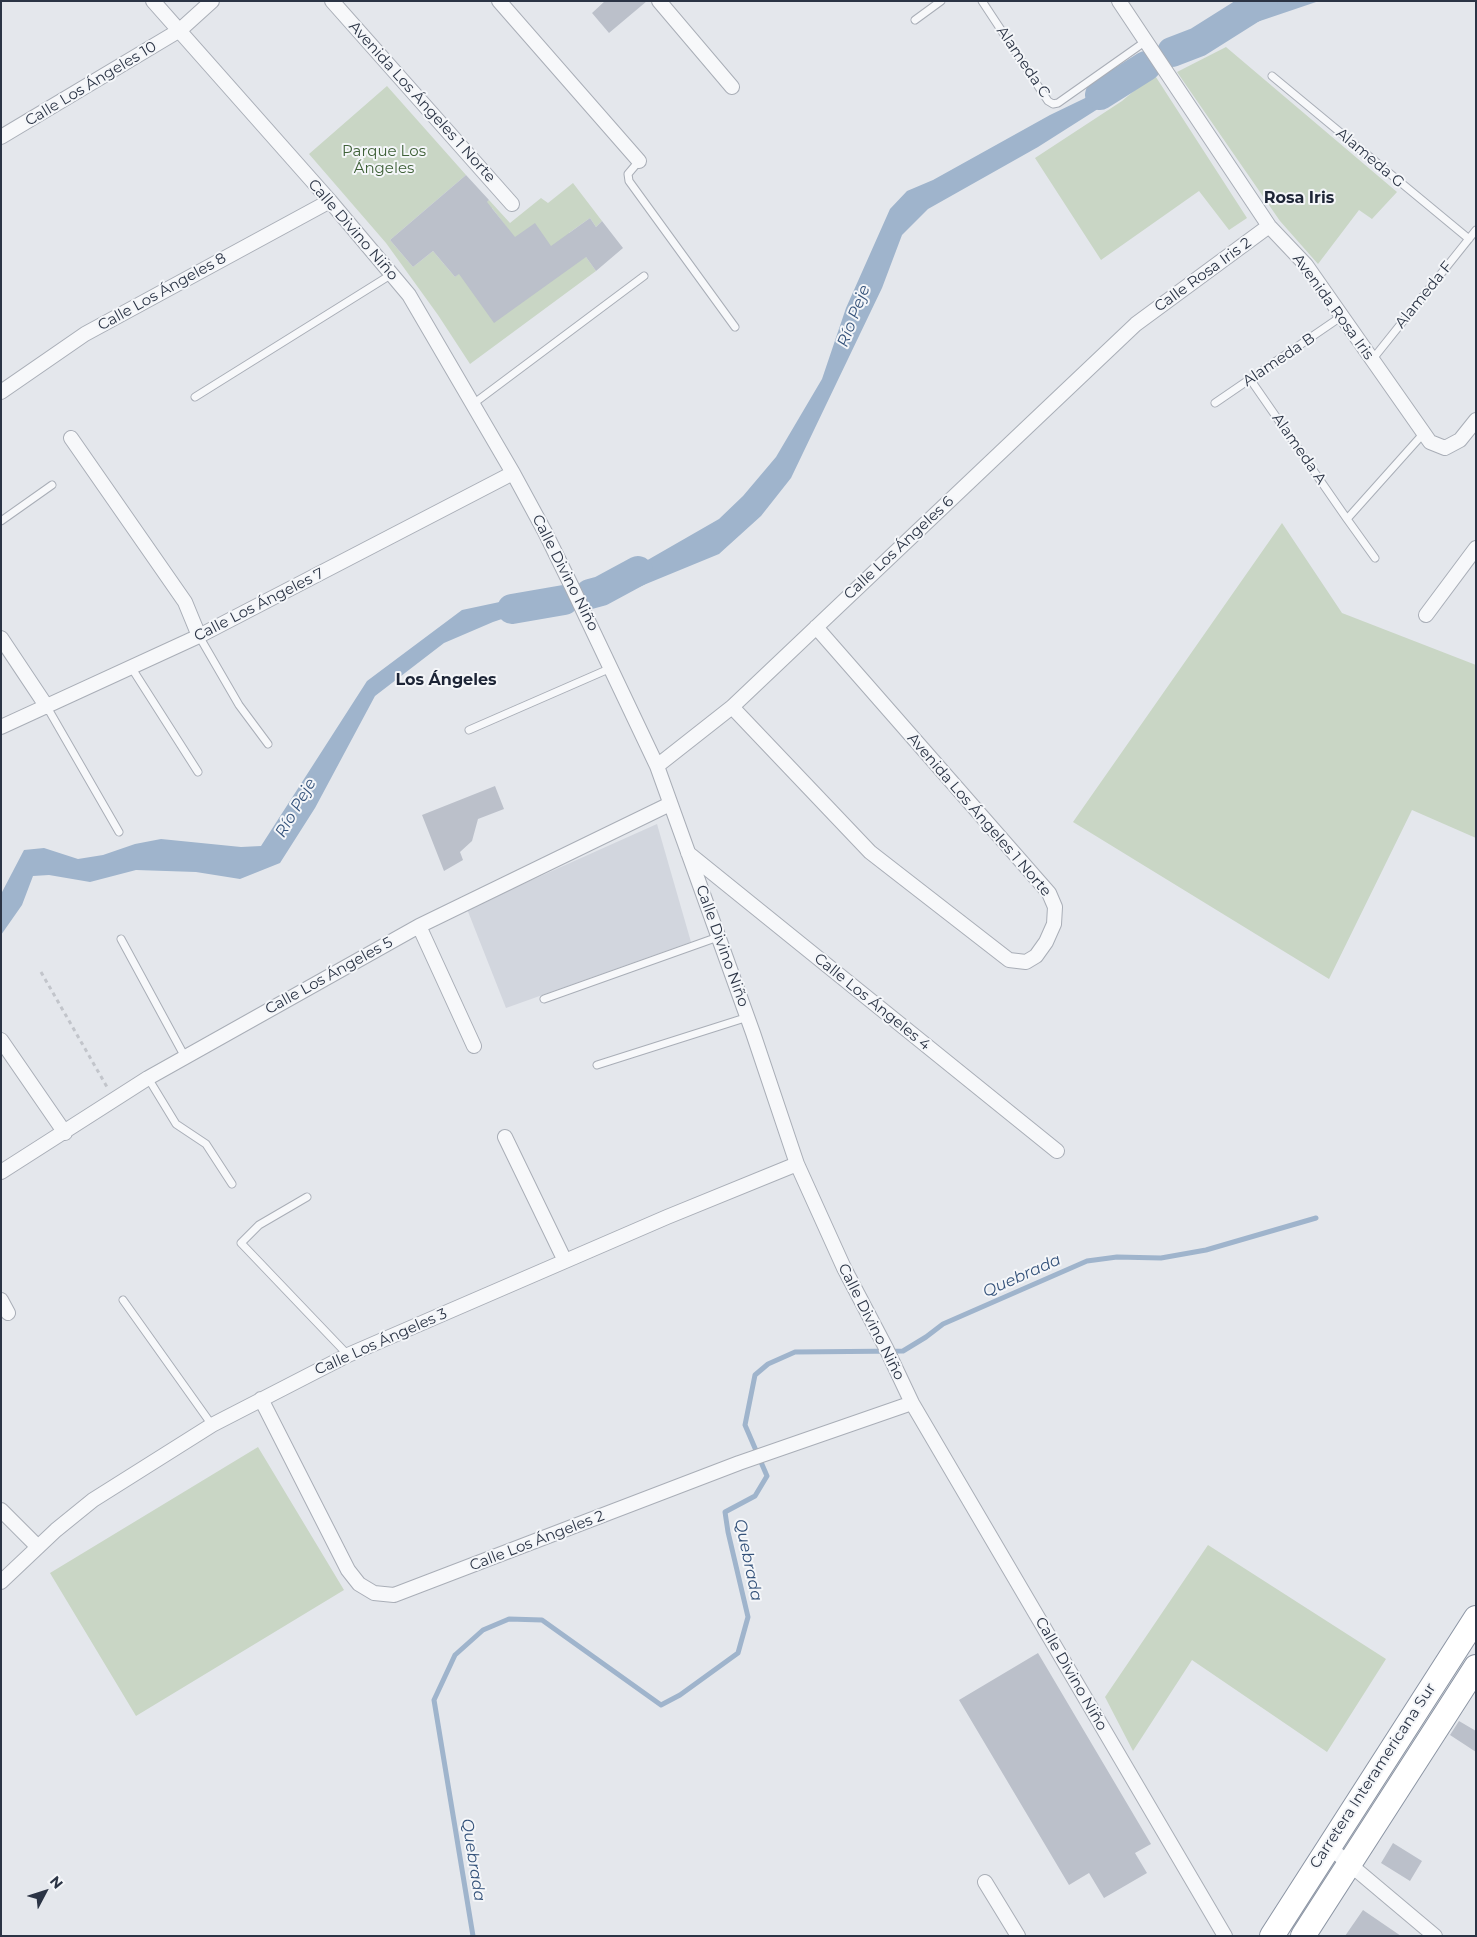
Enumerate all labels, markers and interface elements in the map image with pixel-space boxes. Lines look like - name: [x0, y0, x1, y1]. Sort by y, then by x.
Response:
- street label: Avenida Los Ángeles 1 Norte: [345, 18, 499, 186]
- street label: Alameda C: [993, 23, 1053, 101]
- street label: Calle Los Ángeles 10: [22, 38, 160, 130]
- street label: Alameda G: [1332, 124, 1408, 192]
- park label: Parque Los Ángeles: [342, 143, 426, 178]
- street label: Calle Divino Niño: [304, 176, 402, 284]
- district label: Rosa Iris: [1264, 188, 1334, 208]
- street label: Calle Rosa Iris 2: [1151, 234, 1255, 316]
- street label: Calle Los Ángeles 8: [95, 249, 229, 335]
- street label: Avenida Rosa Iris: [1289, 251, 1377, 363]
- street label: Alameda F: [1391, 258, 1457, 332]
- water label: Río Peje: [833, 282, 875, 350]
- street label: Alameda B: [1240, 329, 1318, 391]
- street label: Alameda A: [1268, 410, 1330, 488]
- street label: Calle Los Ángeles 6: [840, 492, 958, 604]
- street label: Calle Divino Niño: [528, 512, 602, 634]
- street label: Calle Los Ángeles 7: [191, 564, 327, 646]
- district label: Los Ángeles: [395, 670, 497, 690]
- street label: Avenida Los Ángeles 1 Norte: [903, 730, 1055, 900]
- water label: Río Peje: [271, 775, 321, 841]
- street label: Calle Divino Niño: [692, 883, 752, 1009]
- street label: Calle Los Ángeles 5: [262, 933, 396, 1019]
- street label: Calle Los Ángeles 4: [810, 950, 934, 1054]
- water label: Quebrada: [980, 1250, 1064, 1302]
- street label: Calle Divino Niño: [834, 1261, 908, 1383]
- street label: Calle Los Ángeles 3: [312, 1305, 450, 1379]
- street label: Calle Los Ángeles 2: [467, 1507, 607, 1575]
- water label: Quebrada: [730, 1517, 766, 1603]
- street label: Calle Divino Niño: [1031, 1614, 1111, 1734]
- street label: Carretera Interamericana Sur: [1306, 1680, 1440, 1872]
- water label: Quebrada: [457, 1817, 489, 1903]
- north arrow: [20, 1867, 70, 1917]
- text: N: [46, 1872, 67, 1892]

